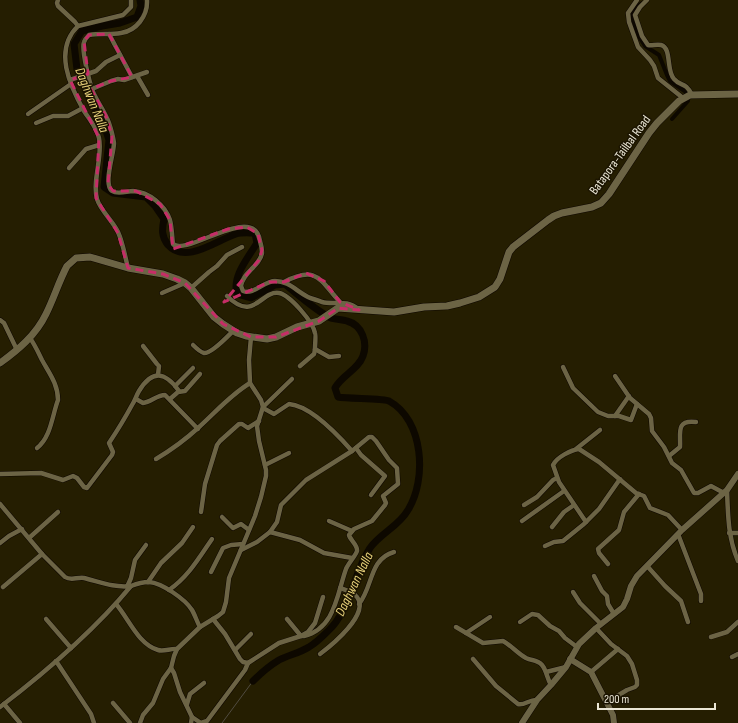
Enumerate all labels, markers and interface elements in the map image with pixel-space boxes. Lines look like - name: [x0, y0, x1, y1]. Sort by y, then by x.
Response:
- water label: Daghwan Nalla: [71, 65, 113, 135]
- street label: Batapora-Tailbal Road: [586, 112, 654, 198]
- water label: Daghwan Nalla: [331, 549, 377, 619]
- scale bar: [598, 685, 715, 711]
- text: 200 m: [604, 692, 630, 707]

